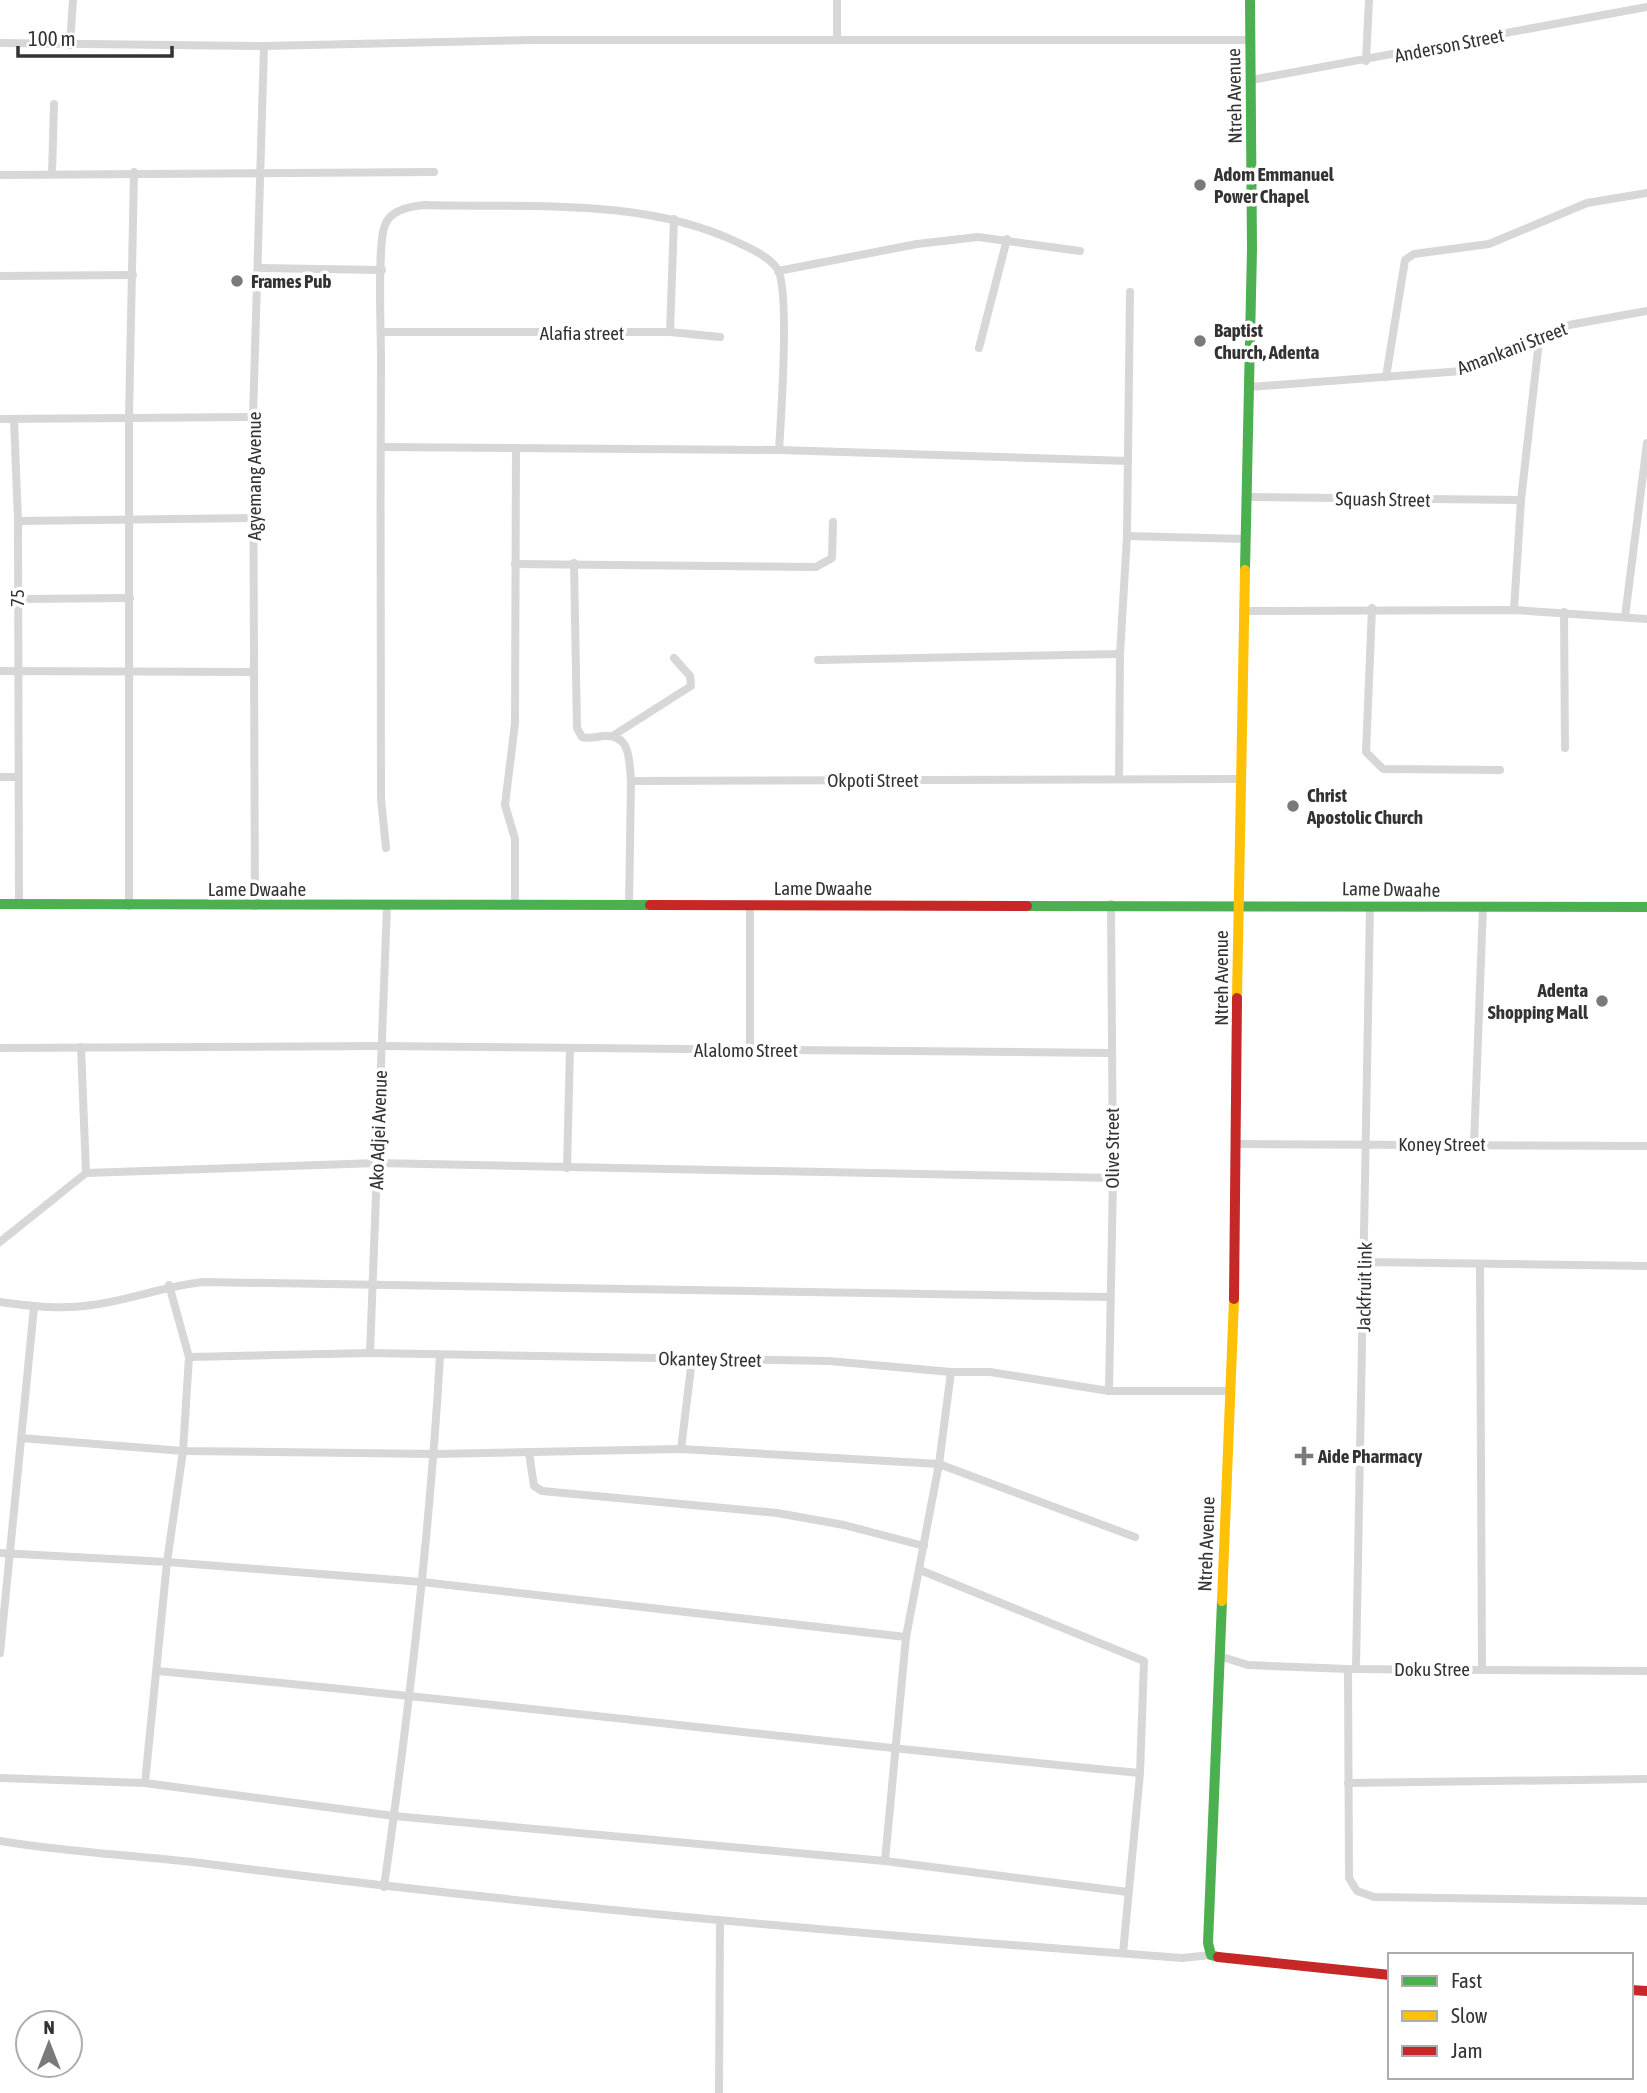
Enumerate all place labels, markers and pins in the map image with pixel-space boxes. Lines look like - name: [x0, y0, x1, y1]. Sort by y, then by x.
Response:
- place label: Adom Emmanuel Power Chapel: [1213, 163, 1335, 207]
- marker: Adom Emmanuel Power Chapel: [1192, 177, 1208, 193]
- place label: Frames Pub: [251, 270, 331, 292]
- marker: Frames Pub: [229, 273, 245, 289]
- place label: Baptist Church, Adenta: [1214, 319, 1319, 363]
- marker: Baptist Church, Adenta: [1192, 333, 1208, 349]
- place label: Christ Apostolic Church: [1306, 784, 1423, 828]
- marker: Christ Apostolic Church: [1285, 798, 1301, 814]
- place label: Adenta Shopping Mall: [1488, 979, 1589, 1023]
- marker: Adenta Shopping Mall: [1594, 993, 1610, 1009]
- place label: Aide Pharmacy: [1317, 1445, 1422, 1467]
- marker: Aide Pharmacy: [1296, 1448, 1312, 1464]

